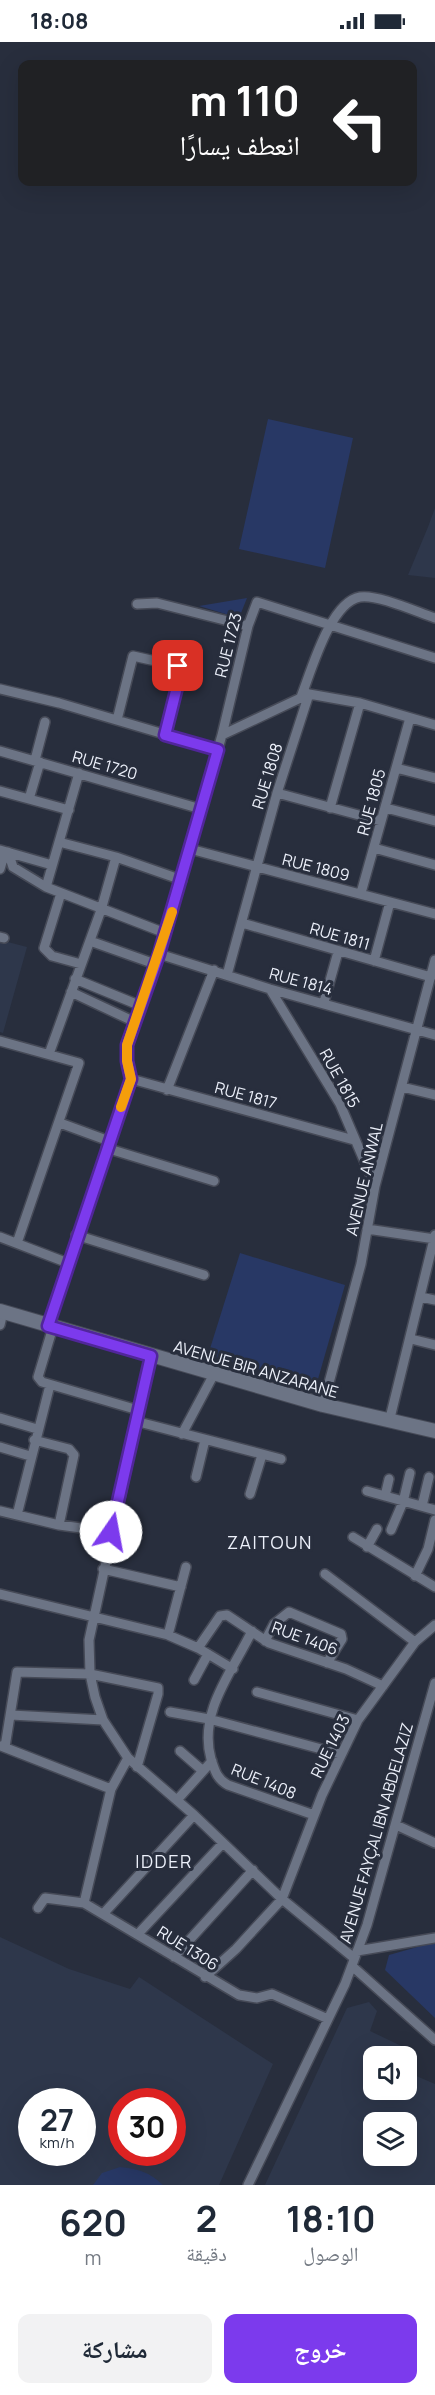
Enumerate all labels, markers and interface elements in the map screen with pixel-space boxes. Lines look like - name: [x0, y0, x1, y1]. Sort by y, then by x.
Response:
- text: 18:08: [30, 6, 89, 36]
- text: 110 m: [189, 71, 300, 129]
- icon: left: [321, 84, 399, 162]
- text: انعطف يسارًا: [180, 126, 300, 163]
- street label: RUE 1723: [209, 610, 247, 680]
- pin: [152, 640, 203, 691]
- icon: arrive: [161, 649, 194, 682]
- street label: RUE 1808: [247, 740, 287, 812]
- street label: RUE 1720: [70, 745, 140, 785]
- street label: RUE 1805: [352, 766, 390, 838]
- street label: RUE 1809: [280, 848, 352, 886]
- street label: RUE 1811: [307, 917, 373, 955]
- street label: RUE 1814: [267, 962, 335, 1000]
- street label: RUE 1815: [315, 1044, 365, 1112]
- street label: RUE 1817: [213, 1076, 279, 1114]
- street label: AVENUE ANWAL: [340, 1120, 388, 1238]
- street label: AVENUE BIR ANZARANE: [171, 1335, 341, 1403]
- position arrow: [79, 1500, 143, 1564]
- district label: ZAITOUN: [227, 1530, 313, 1554]
- street label: RUE 1406: [269, 1616, 341, 1660]
- street label: RUE 1403: [305, 1711, 355, 1781]
- street label: AVENUE FAYÇAL IBN ABDELAZIZ: [334, 1720, 418, 1946]
- street label: RUE 1408: [228, 1758, 300, 1804]
- district label: IDDER: [135, 1849, 193, 1873]
- street label: RUE 1306: [153, 1921, 223, 1975]
- map controls: [363, 2046, 417, 2166]
- button: sound: [363, 2046, 417, 2100]
- speed limit sign: 30: [108, 2088, 186, 2166]
- text: 27: [40, 2099, 74, 2140]
- button: layers: [363, 2112, 417, 2166]
- text: km/h: [40, 2132, 74, 2153]
- text: 2: [196, 2194, 217, 2243]
- text: 18:10: [286, 2194, 376, 2243]
- text: 620: [59, 2198, 127, 2247]
- text: دقيقة: [186, 2240, 227, 2267]
- text: الوصول: [303, 2240, 359, 2267]
- text: m: [85, 2244, 102, 2271]
- button: مشاركة: [18, 2314, 212, 2383]
- button: خروج: [224, 2314, 417, 2383]

